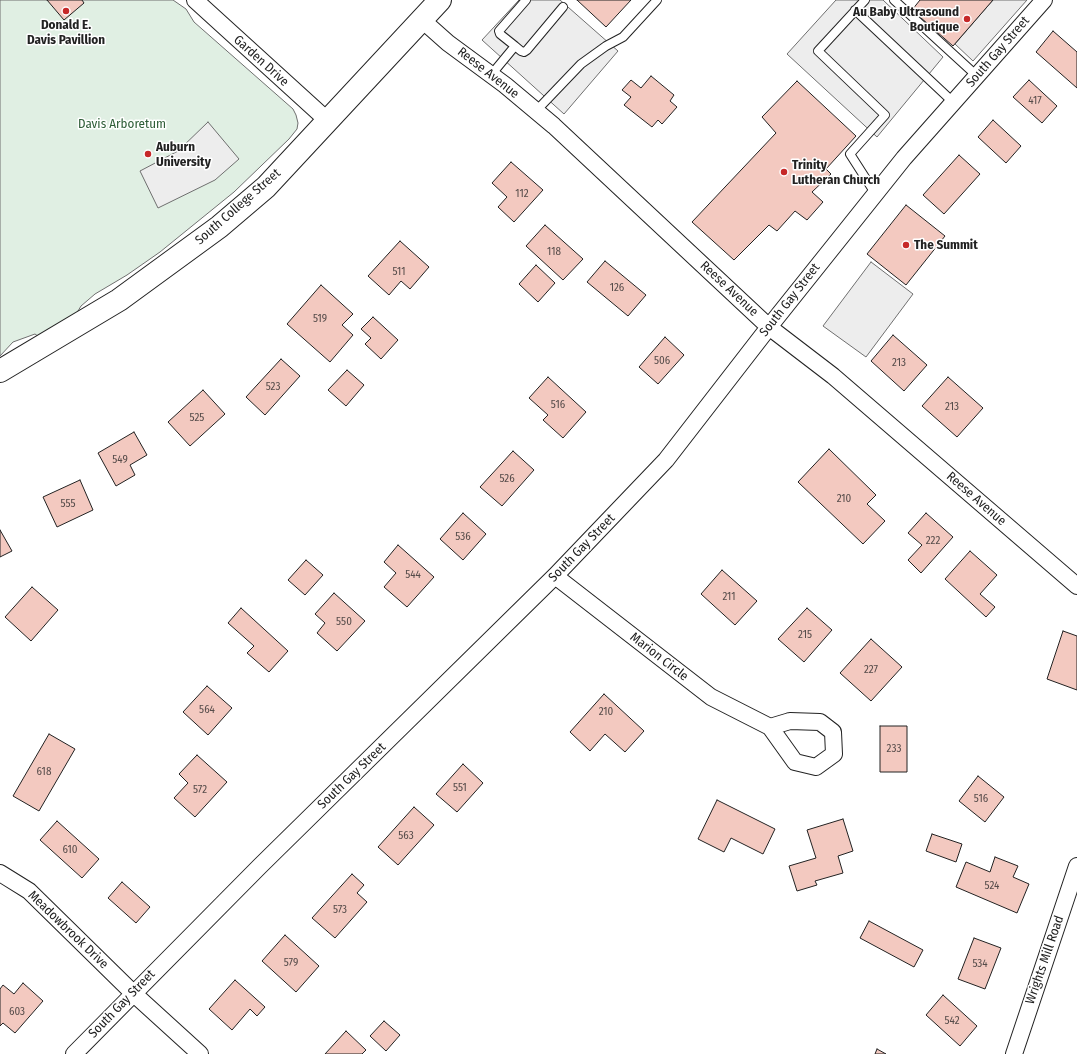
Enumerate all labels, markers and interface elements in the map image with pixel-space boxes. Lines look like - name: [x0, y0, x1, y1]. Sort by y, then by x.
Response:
- place label: Au Baby Ultrasound Boutique: [853, 4, 959, 35]
- marker: Donald E. Davis Pavillion: [61, 6, 71, 16]
- street label: South Gay Street: [963, 13, 1033, 91]
- marker: Au Baby Ultrasound Boutique: [962, 14, 972, 24]
- place label: Donald E. Davis Pavillion: [27, 17, 105, 48]
- street label: Garden Drive: [230, 32, 292, 90]
- street label: Reese Avenue: [454, 44, 522, 102]
- house number: 417: [1028, 94, 1042, 108]
- park label: Davis Arboretum: [78, 116, 166, 132]
- place label: Auburn University: [156, 139, 211, 170]
- marker: Auburn University: [143, 149, 153, 159]
- place label: Trinity Lutheran Church: [792, 157, 880, 188]
- street label: South College Street: [192, 166, 284, 248]
- marker: Trinity Lutheran Church: [779, 167, 789, 177]
- house number: 112: [515, 187, 529, 201]
- place label: The Summit: [914, 237, 978, 253]
- marker: The Summit: [901, 240, 911, 250]
- house number: 118: [547, 245, 561, 259]
- street label: Reese Avenue: [697, 258, 761, 320]
- street label: South Gay Street: [757, 260, 823, 340]
- house number: 511: [393, 265, 405, 279]
- house number: 126: [610, 281, 624, 295]
- house number: 519: [313, 312, 327, 326]
- house number: 506: [654, 354, 670, 368]
- house number: 213: [892, 356, 906, 370]
- house number: 523: [266, 380, 280, 394]
- house number: 516: [551, 398, 565, 412]
- house number: 213: [945, 400, 959, 414]
- house number: 525: [190, 411, 204, 425]
- house number: 549: [112, 453, 128, 467]
- street label: Reese Avenue: [943, 469, 1009, 529]
- house number: 526: [499, 472, 515, 486]
- house number: 210: [837, 492, 851, 506]
- house number: 555: [60, 497, 76, 511]
- street label: South Gay Street: [546, 511, 618, 585]
- house number: 536: [455, 530, 471, 544]
- house number: 222: [926, 534, 940, 548]
- house number: 544: [405, 568, 421, 582]
- house number: 211: [722, 590, 736, 604]
- house number: 550: [336, 615, 352, 629]
- house number: 215: [798, 628, 812, 642]
- street label: Marion Circle: [627, 629, 691, 685]
- house number: 227: [864, 663, 878, 677]
- house number: 564: [199, 703, 215, 717]
- house number: 210: [599, 705, 613, 719]
- street label: South Gay Street: [315, 740, 389, 812]
- house number: 233: [887, 742, 901, 756]
- house number: 618: [37, 765, 51, 779]
- house number: 551: [453, 781, 467, 795]
- house number: 572: [193, 783, 207, 797]
- house number: 516: [974, 792, 988, 806]
- house number: 563: [398, 829, 414, 843]
- house number: 610: [63, 843, 77, 857]
- house number: 524: [985, 879, 999, 893]
- street label: Meadowbrook Drive: [25, 888, 111, 972]
- house number: 573: [333, 903, 347, 917]
- street label: Wrights Mill Road: [1023, 914, 1067, 1006]
- house number: 579: [284, 956, 298, 970]
- house number: 534: [972, 957, 988, 971]
- street label: South Gay Street: [86, 967, 158, 1041]
- house number: 603: [9, 1005, 25, 1019]
- house number: 542: [944, 1014, 960, 1028]

